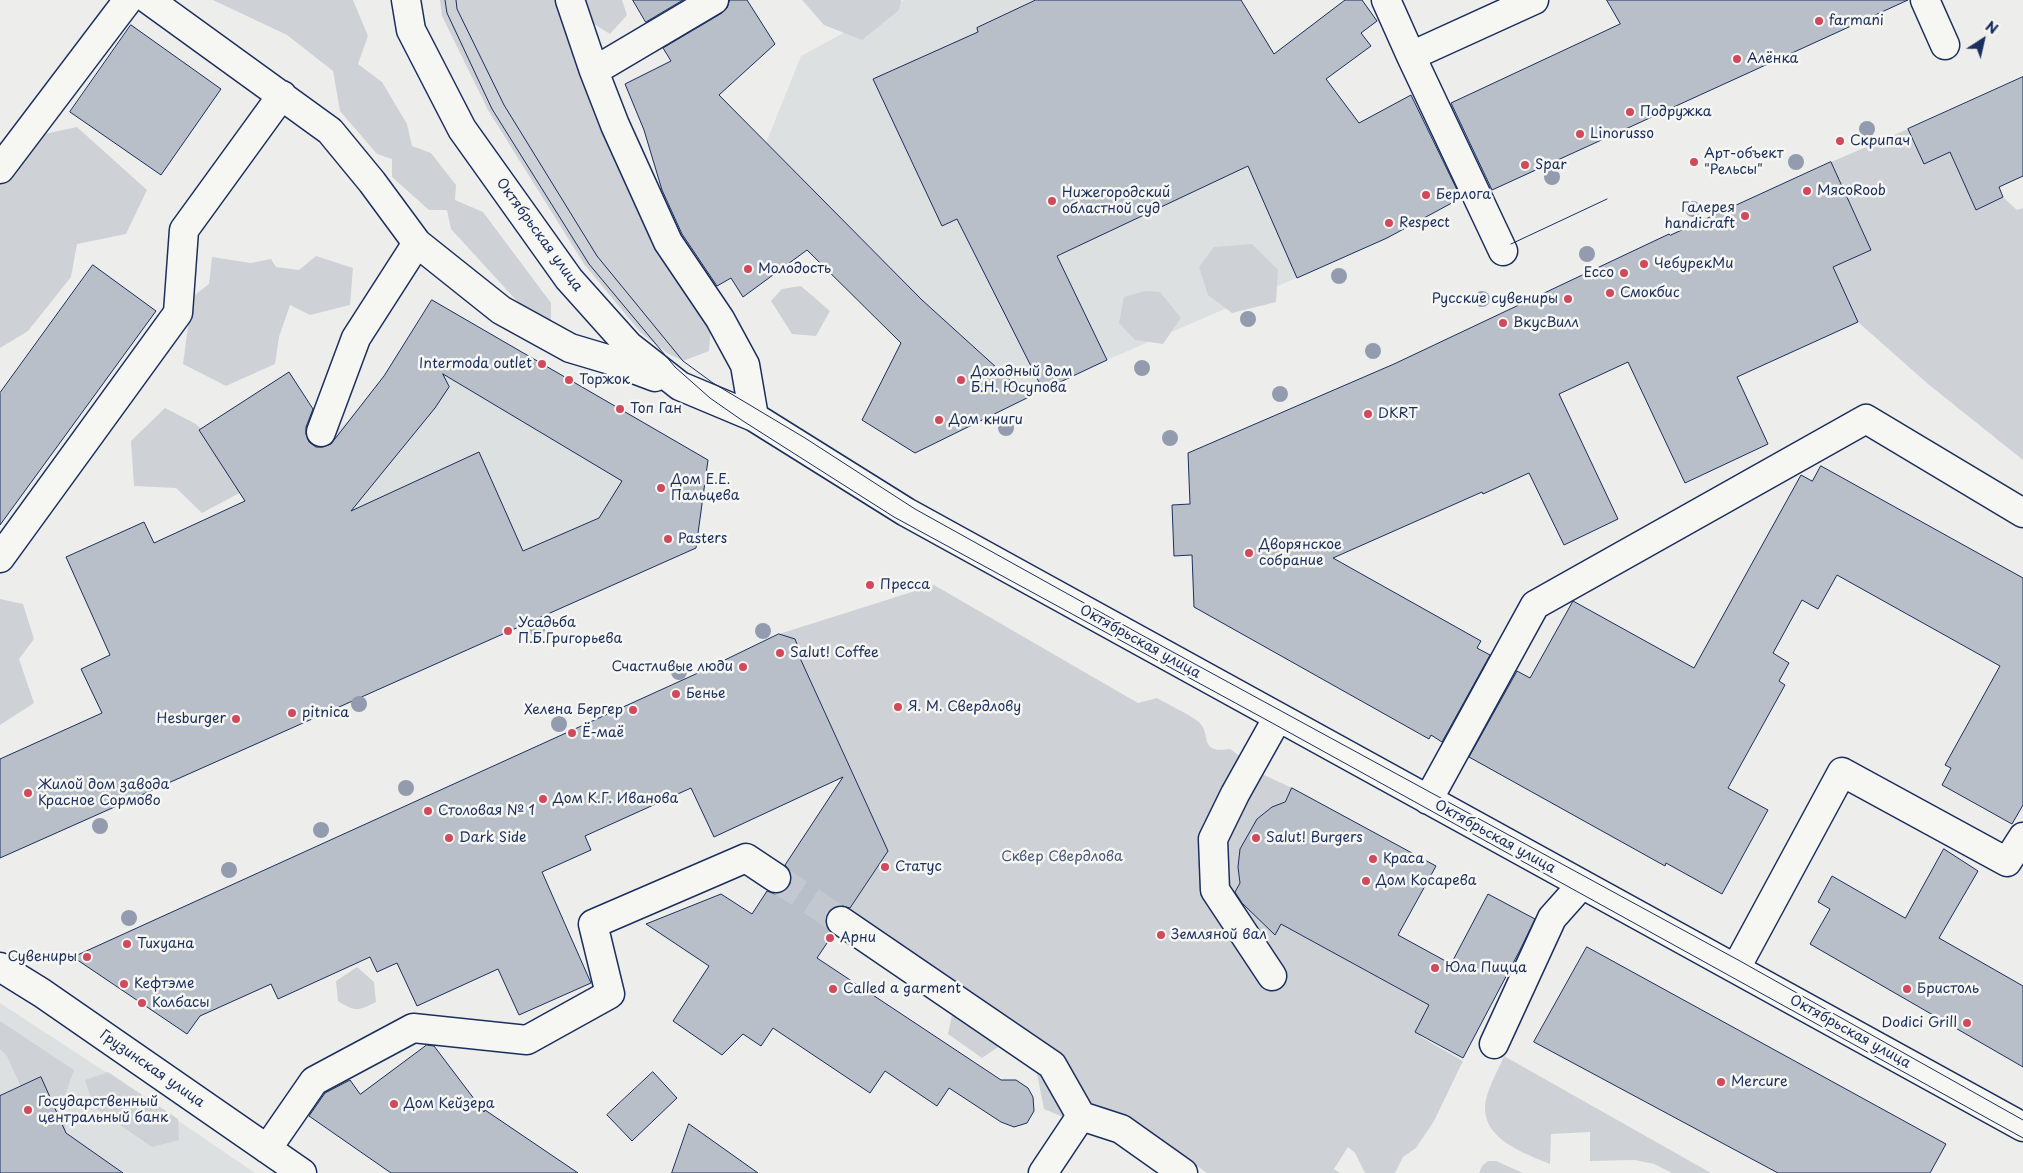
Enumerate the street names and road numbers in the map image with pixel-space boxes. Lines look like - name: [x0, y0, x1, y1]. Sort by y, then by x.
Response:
- street label: Октябрьская улица: [492, 175, 586, 295]
- street label: Октябрьская улица: [1077, 602, 1203, 682]
- street label: Октябрьская улица: [1432, 797, 1558, 877]
- street label: Октябрьская улица: [1787, 992, 1913, 1072]
- street label: Грузинская улица: [96, 1027, 208, 1111]

